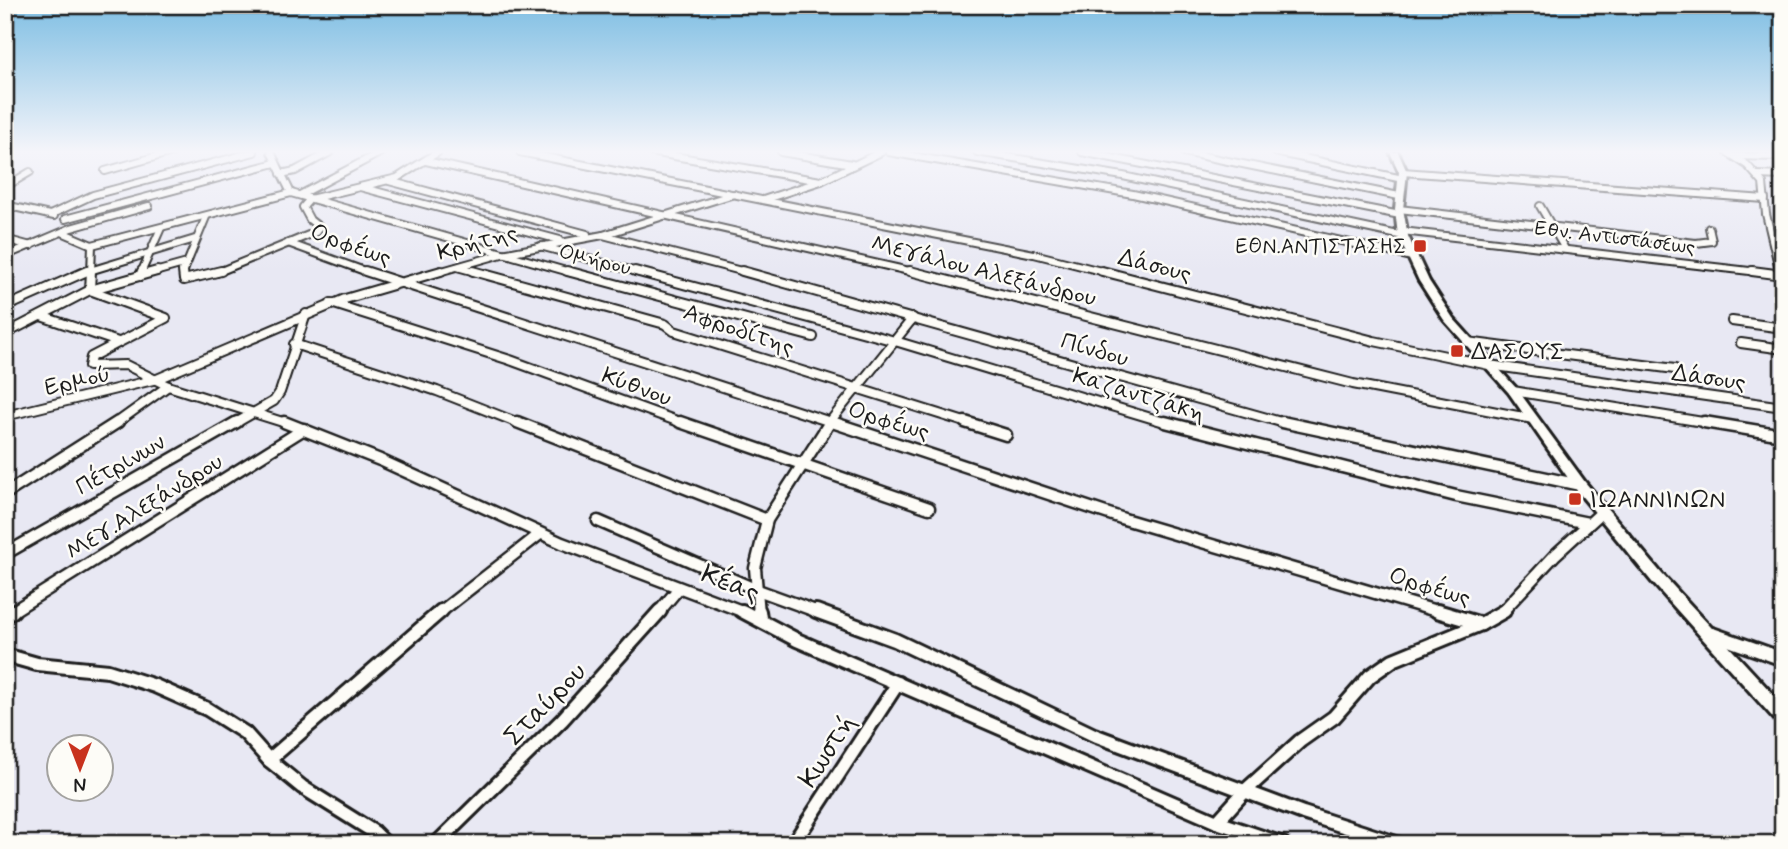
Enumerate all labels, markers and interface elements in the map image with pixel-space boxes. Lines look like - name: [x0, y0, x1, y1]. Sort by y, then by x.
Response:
- street label: Εθν. Αντιστάσεως: [1533, 214, 1697, 262]
- street label: Ορφέως: [306, 216, 396, 274]
- street label: Κρήτης: [434, 218, 521, 269]
- street label: Μεγάλου Αλεξάνδρου: [868, 229, 1100, 314]
- place label: ΕΘΝ.ΑΝΤΙΣΤΑΣΗΣ: [1236, 233, 1406, 261]
- street label: Ομήρου: [556, 238, 634, 282]
- marker: ΕΘΝ.ΑΝΤΙΣΤΑΣΗΣ: [1412, 238, 1428, 254]
- street label: Δάσους: [1115, 242, 1194, 290]
- street label: Αφροδίτης: [679, 297, 798, 364]
- street label: Πίνδου: [1057, 326, 1132, 375]
- place label: ΔΑΣΟΥΣ: [1471, 337, 1564, 368]
- marker: ΔΑΣΟΥΣ: [1449, 343, 1465, 359]
- street label: Δάσους: [1670, 358, 1748, 399]
- street label: Ερμού: [41, 359, 113, 404]
- street label: Κύθνου: [597, 360, 676, 414]
- street label: Καζαντζάκη: [1069, 361, 1209, 430]
- street label: Ορφέως: [844, 393, 934, 449]
- street label: Πέτρινων: [70, 426, 171, 503]
- street label: Μεγ.Αλεξάνδρου: [61, 447, 229, 568]
- place label: ΙΩΑΝΝΙΝΩΝ: [1589, 485, 1725, 516]
- marker: ΙΩΑΝΝΙΝΩΝ: [1567, 491, 1583, 507]
- street label: Κέας: [695, 556, 765, 612]
- street label: Ορφέως: [1385, 559, 1475, 615]
- street label: Σταύρου: [496, 654, 595, 755]
- street label: Κωστή: [790, 707, 866, 795]
- north arrow: [46, 734, 116, 804]
- text: N: [74, 771, 86, 796]

